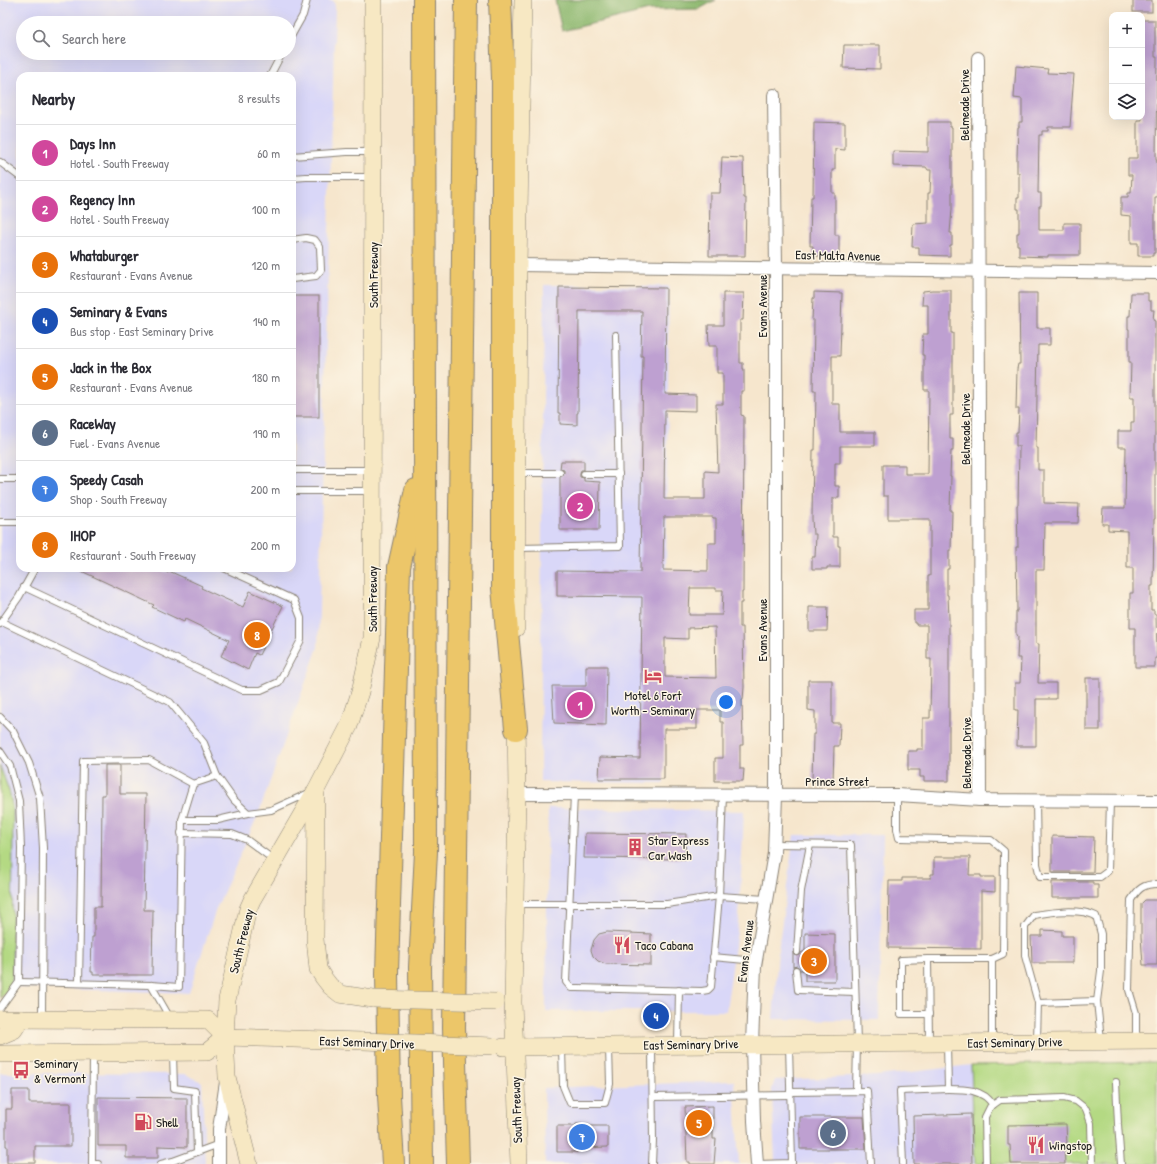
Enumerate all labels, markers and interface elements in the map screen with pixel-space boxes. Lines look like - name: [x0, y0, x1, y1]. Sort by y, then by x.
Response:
- map controls: [1109, 12, 1145, 120]
- button: +: [1109, 12, 1145, 48]
- search box: [16, 16, 296, 60]
- icon: search: [30, 27, 52, 49]
- text: Search here: [62, 28, 126, 49]
- button: −: [1109, 48, 1145, 84]
- street label: Belmeade Drive: [955, 69, 973, 141]
- button: layers: [1109, 84, 1145, 120]
- text: Nearby: [32, 87, 75, 110]
- text: 8 results: [238, 89, 280, 107]
- text: Days Inn: [70, 133, 116, 154]
- text: 1: [43, 144, 47, 162]
- text: 60 m: [257, 144, 280, 162]
- text: Hotel · South Freeway: [70, 154, 169, 172]
- text: Regency Inn: [70, 189, 135, 210]
- text: 2: [42, 200, 48, 218]
- text: 100 m: [252, 200, 280, 218]
- text: Hotel · South Freeway: [70, 210, 169, 228]
- street label: South Freeway: [364, 241, 382, 308]
- text: Whataburger: [70, 245, 139, 266]
- street label: East Malta Avenue: [795, 245, 881, 265]
- text: 3: [42, 256, 48, 274]
- text: 120 m: [252, 256, 280, 274]
- text: Restaurant · Evans Avenue: [70, 266, 193, 284]
- street label: Evans Avenue: [753, 275, 771, 337]
- text: Seminary & Evans: [70, 301, 167, 322]
- text: 4: [43, 312, 47, 330]
- text: 140 m: [253, 312, 280, 330]
- text: Bus stop · East Seminary Drive: [70, 322, 214, 340]
- text: Jack in the Box: [70, 357, 152, 378]
- text: 5: [42, 368, 48, 386]
- text: 180 m: [252, 368, 280, 386]
- text: Restaurant · Evans Avenue: [70, 378, 193, 396]
- street label: Belmeade Drive: [956, 393, 974, 465]
- text: RaceWay: [70, 413, 116, 434]
- text: 6: [42, 424, 48, 442]
- text: 190 m: [253, 424, 280, 442]
- text: Fuel · Evans Avenue: [70, 434, 160, 452]
- text: Speedy Casah: [70, 469, 143, 490]
- text: 7: [42, 480, 48, 498]
- text: 200 m: [250, 480, 280, 498]
- text: Shop · South Freeway: [70, 490, 167, 508]
- pin: 2: [567, 491, 593, 521]
- text: IHOP: [70, 525, 96, 546]
- text: 8: [42, 536, 48, 554]
- text: 200 m: [250, 536, 280, 554]
- text: Restaurant · South Freeway: [70, 546, 196, 564]
- street label: South Freeway: [363, 565, 381, 632]
- street label: Evans Avenue: [753, 599, 771, 661]
- pin: 8: [244, 620, 270, 650]
- hotel icon: Motel 6 Fort Worth - Seminary: [643, 666, 663, 686]
- place label: Motel 6 Fort Worth - Seminary: [611, 686, 695, 719]
- pin: 1: [567, 690, 593, 720]
- your location: [716, 692, 736, 712]
- street label: Belmeade Drive: [957, 717, 975, 789]
- street label: Prince Street: [805, 772, 869, 790]
- place label: Star Express Car Wash: [648, 831, 709, 864]
- building icon: Star Express Car Wash: [625, 837, 645, 857]
- street label: South Freeway: [224, 906, 258, 975]
- street label: Evans Avenue: [732, 919, 758, 983]
- restaurant icon: Taco Cabana: [612, 935, 632, 955]
- place label: Taco Cabana: [635, 936, 693, 954]
- pin: 3: [801, 946, 827, 976]
- pin: 4: [643, 1001, 669, 1031]
- street label: East Seminary Drive: [319, 1031, 415, 1053]
- street label: East Seminary Drive: [967, 1032, 1063, 1052]
- street label: East Seminary Drive: [643, 1034, 739, 1054]
- place label: Seminary & Vermont: [34, 1054, 86, 1087]
- bus stop icon: Seminary & Vermont: [11, 1060, 31, 1080]
- street label: South Freeway: [506, 1076, 526, 1143]
- pin: 5: [686, 1108, 712, 1138]
- fuel station icon: Shell: [133, 1112, 153, 1132]
- place label: Shell: [156, 1113, 179, 1131]
- pin: 6: [820, 1118, 846, 1148]
- pin: 7: [569, 1122, 595, 1152]
- restaurant icon: Wingstop: [1026, 1135, 1046, 1155]
- place label: Wingstop: [1049, 1136, 1092, 1154]

